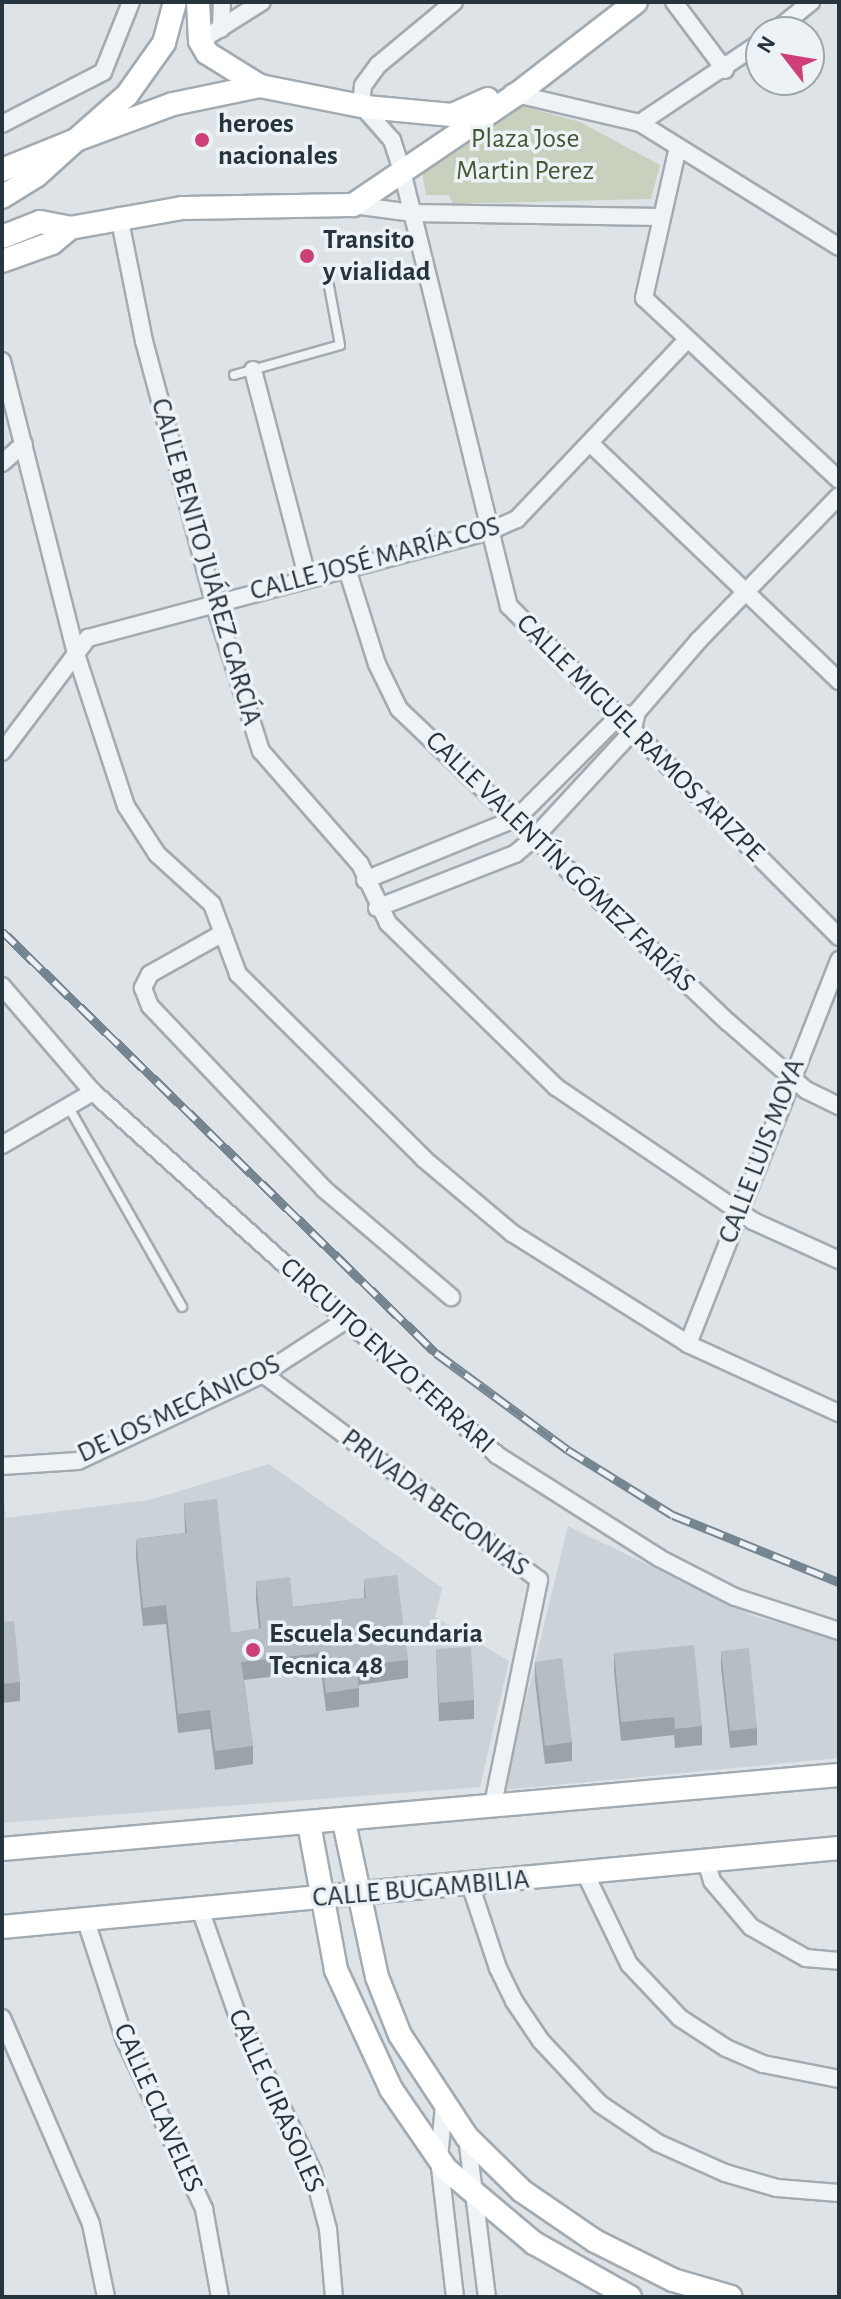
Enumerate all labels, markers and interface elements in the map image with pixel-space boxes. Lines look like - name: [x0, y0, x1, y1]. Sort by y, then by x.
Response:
- north arrow: [745, 16, 825, 96]
- text: N: [753, 32, 780, 57]
- place label: heroes nacionales: [218, 107, 338, 173]
- park label: Plaza Jose Martin Perez: [456, 122, 594, 188]
- marker: heroes nacionales: [193, 131, 211, 149]
- place label: Transito y vialidad: [323, 223, 431, 289]
- marker: Transito y vialidad: [298, 247, 316, 265]
- street label: CALLE BENITO JUÁREZ GARCÍA: [143, 395, 269, 729]
- street label: CALLE JOSÉ MARÍA COS: [246, 509, 504, 609]
- street label: CALLE MIGUEL RAMOS ARIZPE: [509, 607, 771, 869]
- street label: CALLE VALENTÍN GÓMEZ FARÍAS: [418, 724, 702, 1000]
- street label: CALLE LUIS MOYA: [711, 1054, 813, 1248]
- street label: CIRCUITO ENZO FERRARI: [273, 1251, 501, 1461]
- street label: DE LOS MECÁNICOS: [72, 1347, 286, 1471]
- street label: PRIVADA BEGONIAS: [335, 1422, 535, 1584]
- place label: Escuela Secundaria Tecnica 48: [269, 1617, 483, 1683]
- marker: Escuela Secundaria Tecnica 48: [244, 1641, 262, 1659]
- street label: CALLE BUGAMBILIA: [311, 1863, 531, 1915]
- street label: CALLE GIRASOLES: [220, 2004, 332, 2198]
- street label: CALLE CLAVELES: [106, 2018, 210, 2198]

